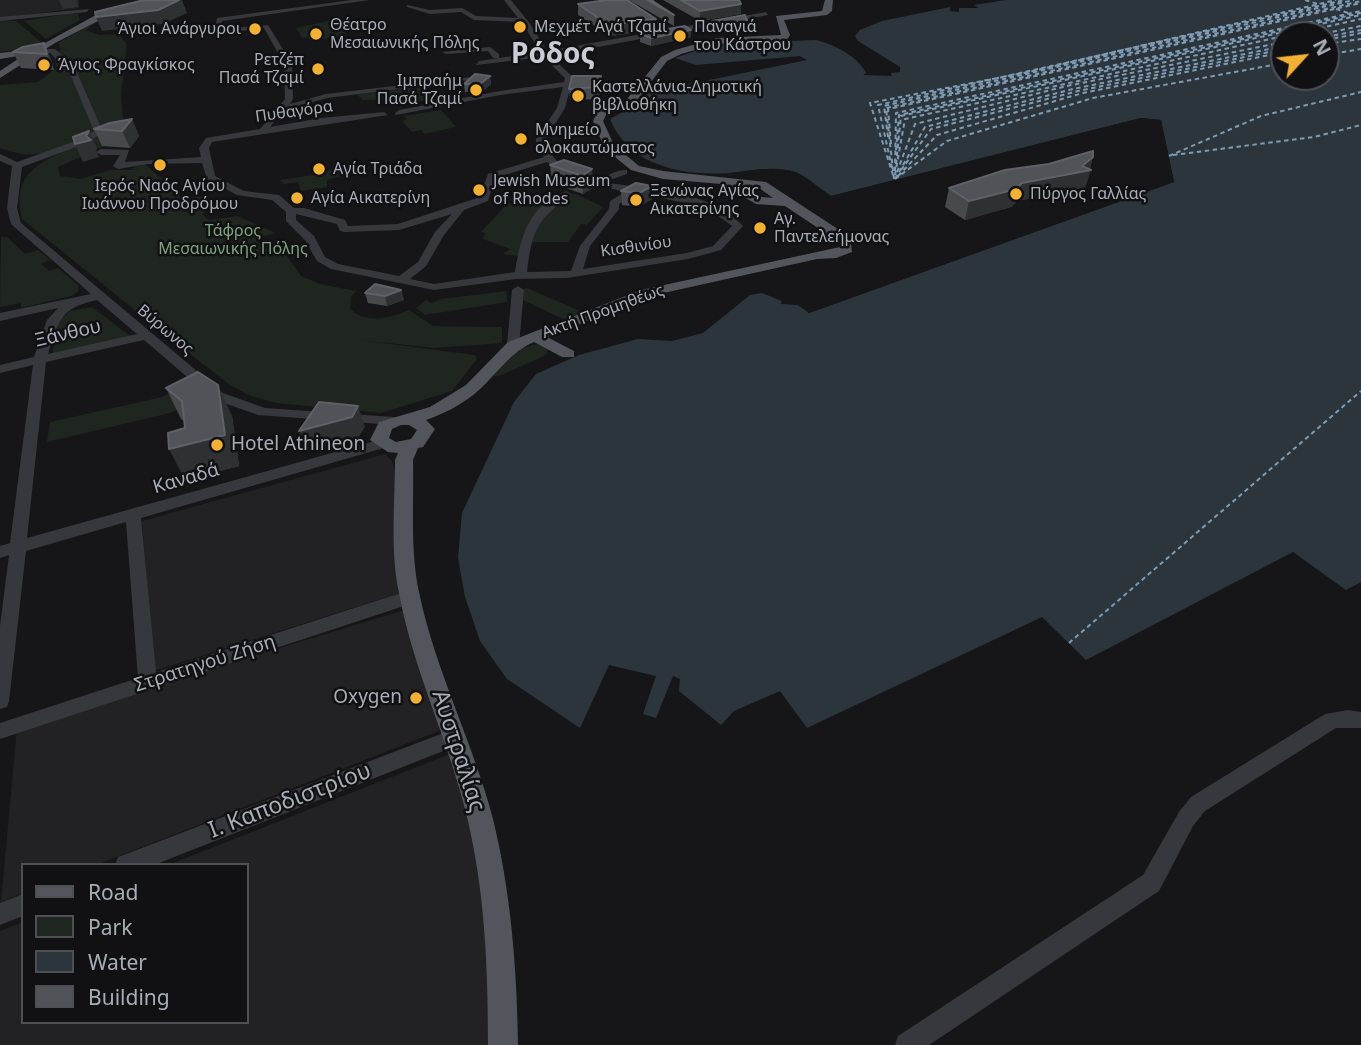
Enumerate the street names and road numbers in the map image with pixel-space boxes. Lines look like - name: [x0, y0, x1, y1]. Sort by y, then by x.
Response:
- street label: Πυθαγόρα: [254, 97, 334, 127]
- street label: Κισθινίου: [599, 233, 673, 261]
- street label: Ακτή Προμηθέως: [539, 281, 667, 343]
- street label: Βύρωνος: [133, 301, 197, 359]
- street label: Ξάνθου: [33, 315, 103, 353]
- street label: Καναδά: [150, 459, 222, 499]
- street label: Στρατηγού Ζήση: [132, 630, 278, 698]
- street label: Αυστραλίας: [425, 687, 491, 815]
- street label: Ι. Καποδιστρίου: [205, 757, 375, 845]

